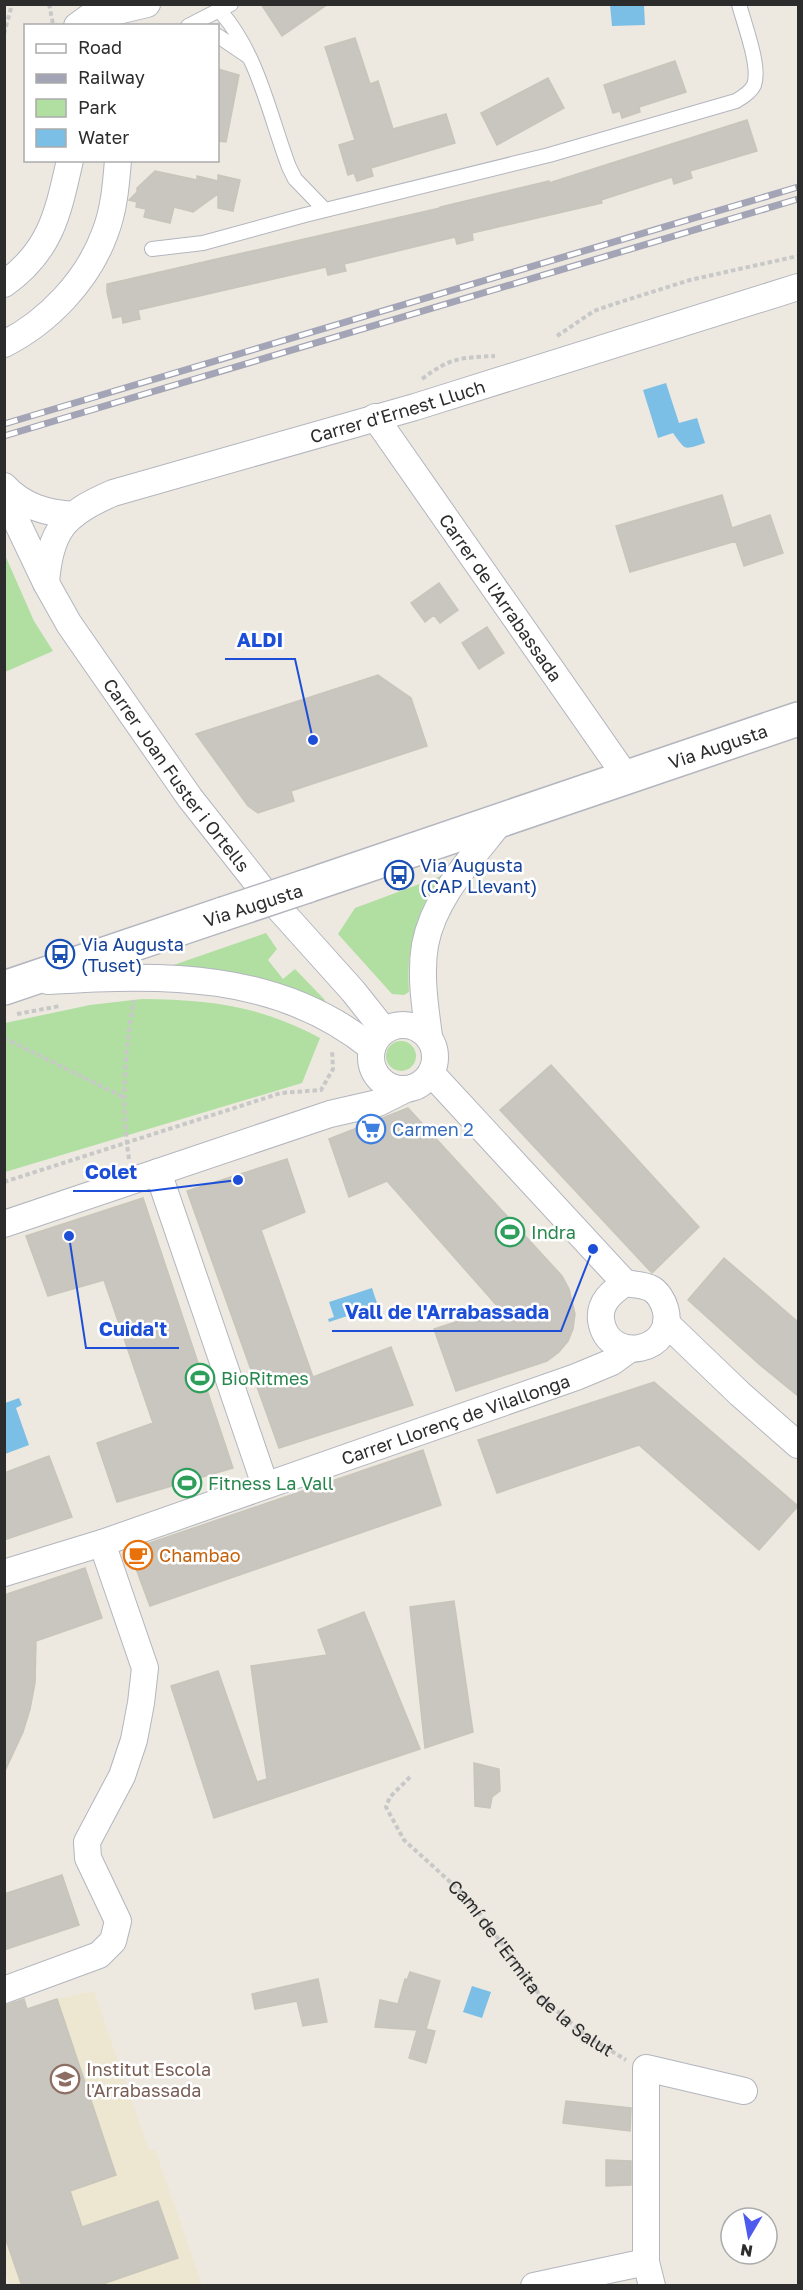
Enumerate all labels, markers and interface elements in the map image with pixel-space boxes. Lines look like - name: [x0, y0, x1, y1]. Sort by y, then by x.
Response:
- legend: [24, 24, 219, 162]
- text: Road: [78, 36, 122, 58]
- text: Railway: [78, 66, 145, 88]
- text: Park: [78, 96, 117, 118]
- text: Water: [78, 126, 129, 148]
- street label: Carrer d'Ernest Lluch: [307, 375, 488, 447]
- street label: Carrer de l'Arrabassada: [435, 509, 567, 686]
- callout: ALDI: [225, 621, 295, 659]
- text: ALDI: [237, 627, 283, 651]
- street label: Carrer Joan Fuster i Ortells: [99, 674, 255, 876]
- street label: Via Augusta: [666, 719, 770, 773]
- place label: Via Augusta (CAP Llevant): [420, 854, 537, 897]
- bus stop icon: Via Augusta (CAP Llevant): [383, 859, 415, 891]
- street label: Via Augusta: [201, 879, 305, 931]
- place label: Via Augusta (Tuset): [81, 933, 184, 976]
- bus stop icon: Via Augusta (Tuset): [44, 938, 76, 970]
- supermarket icon: Carmen 2: [355, 1113, 387, 1145]
- place label: Carmen 2: [392, 1118, 474, 1140]
- callout: Colet: [73, 1153, 149, 1191]
- text: Colet: [85, 1159, 137, 1183]
- sports icon: Indra: [494, 1216, 526, 1248]
- place label: Indra: [531, 1221, 576, 1243]
- callout: Vall de l'Arrabassada: [332, 1293, 561, 1331]
- text: Vall de l'Arrabassada: [345, 1299, 549, 1323]
- callout: Cuida't: [86, 1310, 179, 1348]
- text: Cuida't: [99, 1316, 167, 1340]
- sports icon: BioRitmes: [184, 1362, 216, 1394]
- place label: BioRitmes: [221, 1367, 309, 1389]
- street label: Carrer Llorenç de Vilallonga: [338, 1369, 573, 1469]
- sports icon: Fitness La Vall: [171, 1467, 203, 1499]
- place label: Fitness La Vall: [208, 1472, 334, 1494]
- cafe icon: Chambao: [122, 1539, 154, 1571]
- place label: Chambao: [159, 1544, 240, 1566]
- street label: Camí de l'Ermita de la Salut: [444, 1875, 618, 2061]
- place label: Institut Escola l'Arrabassada: [86, 2058, 211, 2101]
- school or university icon: Institut Escola l'Arrabassada: [49, 2063, 81, 2095]
- north arrow: [719, 2206, 779, 2266]
- text: N: [739, 2240, 754, 2262]

